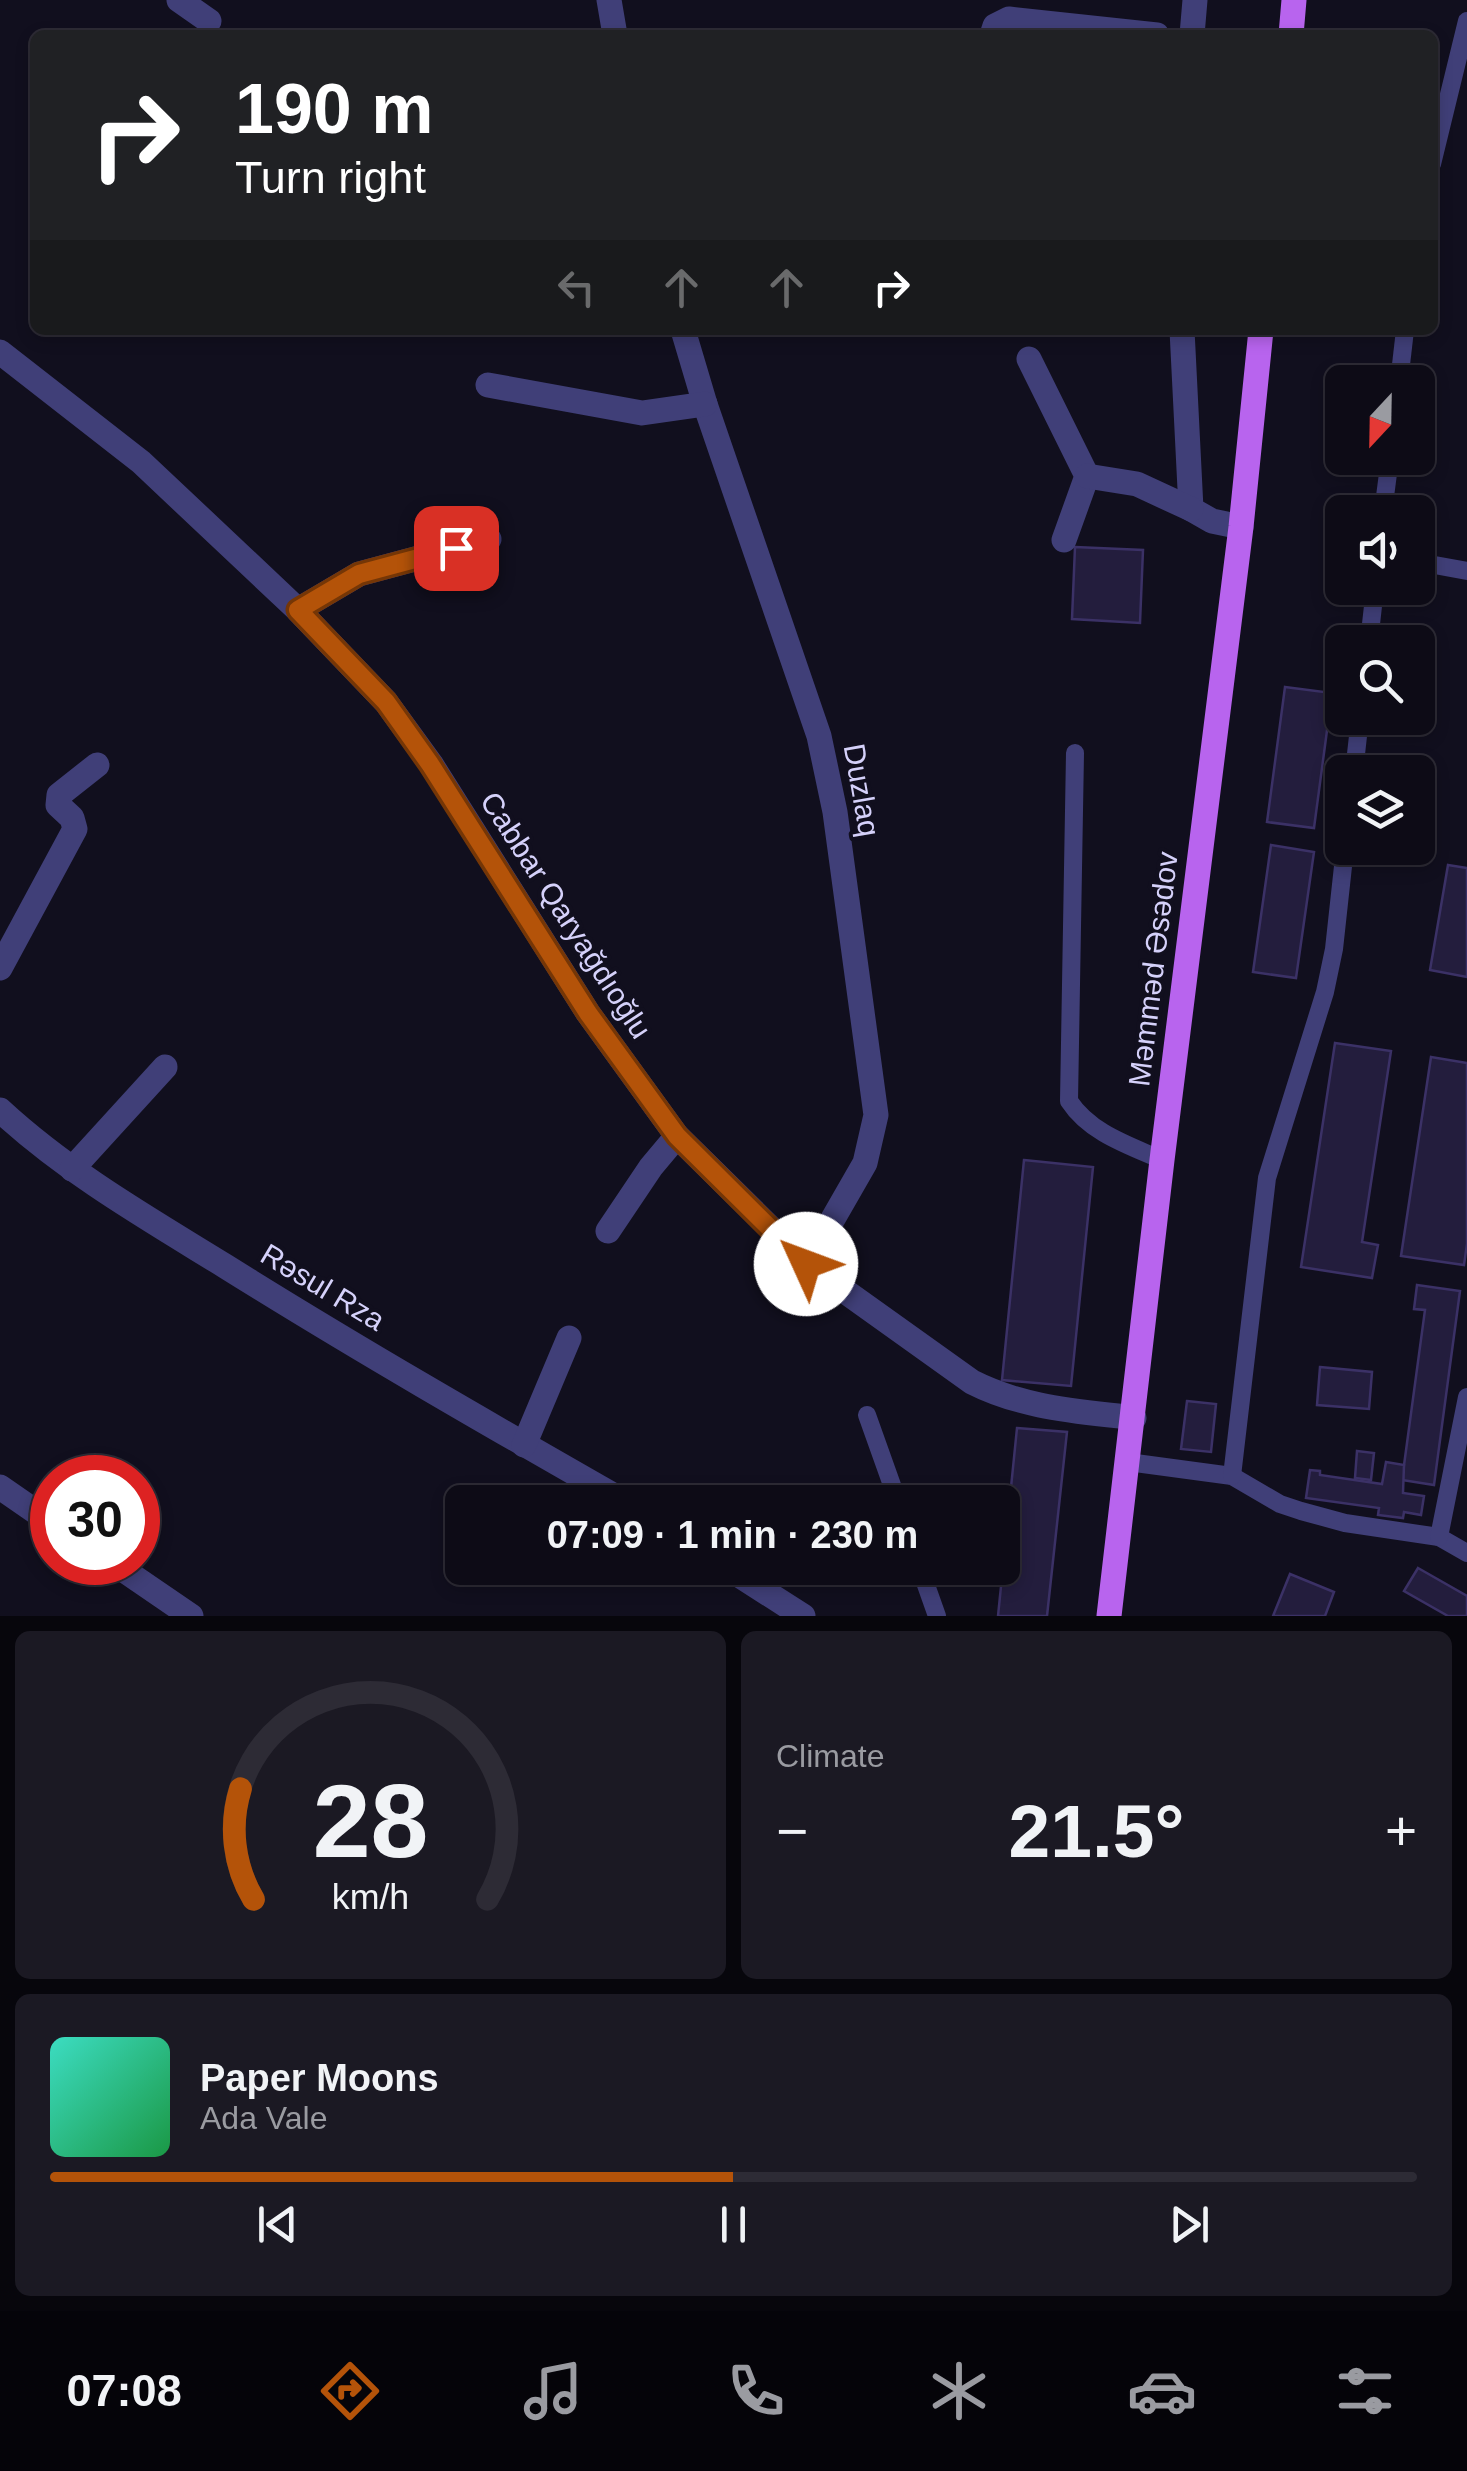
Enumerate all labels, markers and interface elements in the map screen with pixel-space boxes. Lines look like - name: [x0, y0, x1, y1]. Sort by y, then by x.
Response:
- icon: right: [70, 70, 200, 200]
- text: 190 m: [235, 70, 433, 148]
- text: Turn right: [235, 152, 426, 203]
- icon: left: [549, 260, 604, 315]
- icon: ahead: [654, 260, 709, 315]
- icon: ahead: [759, 260, 814, 315]
- icon: right: [864, 260, 919, 315]
- north arrow: [1325, 365, 1435, 475]
- map controls: [1325, 365, 1435, 865]
- button: sound: [1325, 495, 1435, 605]
- pin: [414, 506, 499, 591]
- icon: arrive: [429, 521, 484, 576]
- button: search: [1325, 625, 1435, 735]
- street label: Duzlaq: [838, 741, 886, 839]
- button: layers: [1325, 755, 1435, 865]
- street label: Cabbar Qaryağdıoğlu: [474, 786, 658, 1044]
- street label: Məmməd Əsədov: [1122, 850, 1184, 1088]
- position arrow: [754, 1212, 858, 1316]
- street label: Rəsul Rza: [255, 1237, 391, 1337]
- speed limit sign: 30: [30, 1455, 160, 1585]
- text: 07:09 · 1 min · 230 m: [547, 1514, 918, 1556]
- text: Climate: [776, 1738, 884, 1774]
- text: 28: [313, 1763, 428, 1879]
- text: 21.5°: [1009, 1789, 1184, 1873]
- text: −: [776, 1800, 808, 1862]
- text: +: [1385, 1800, 1417, 1862]
- text: km/h: [332, 1877, 409, 1917]
- text: Paper Moons: [200, 2057, 439, 2099]
- text: Ada Vale: [200, 2100, 328, 2136]
- icon: previous: [250, 2197, 305, 2252]
- icon: pause: [706, 2197, 761, 2252]
- icon: next: [1162, 2197, 1217, 2252]
- icon: directions: [315, 2356, 385, 2426]
- icon: music: [518, 2356, 588, 2426]
- icon: phone: [721, 2356, 791, 2426]
- icon: climate: [924, 2356, 994, 2426]
- icon: car: [1127, 2356, 1197, 2426]
- icon: filters: [1330, 2356, 1400, 2426]
- text: 07:08: [67, 2365, 182, 2416]

